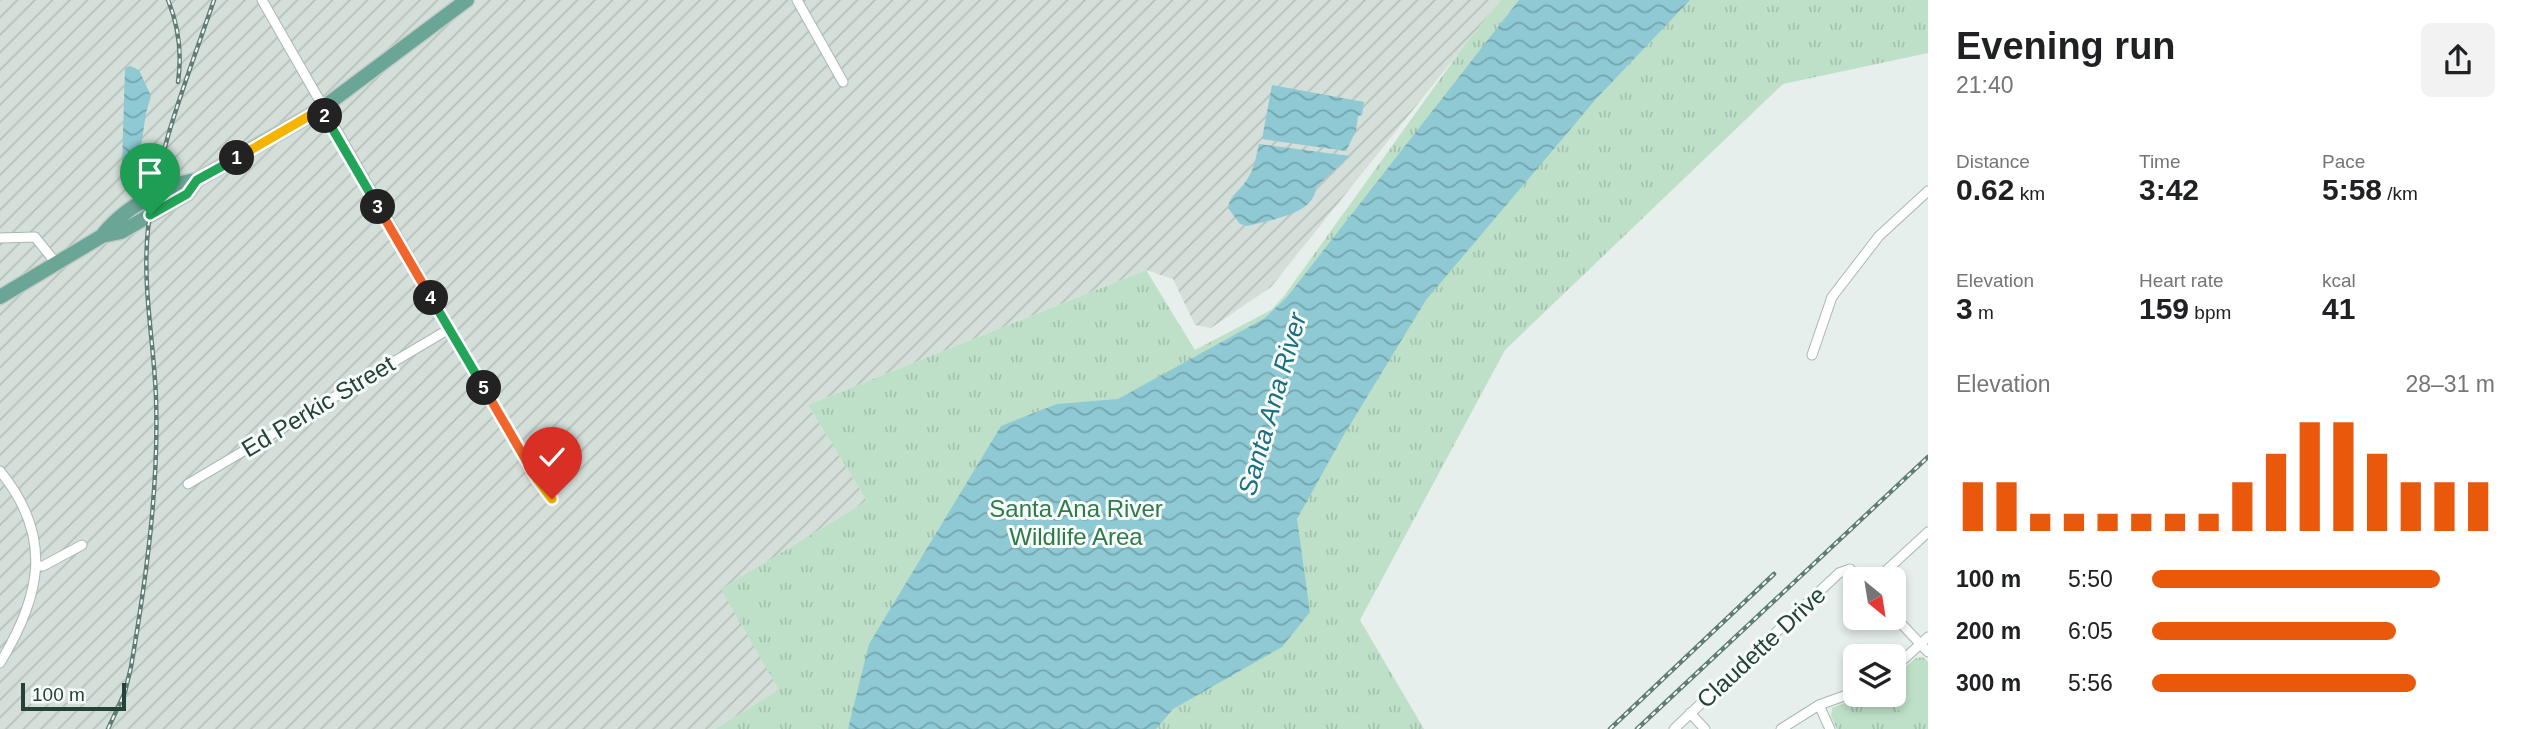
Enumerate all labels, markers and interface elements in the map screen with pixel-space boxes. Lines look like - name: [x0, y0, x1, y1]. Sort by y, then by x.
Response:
- button: share: [2421, 23, 2495, 97]
- text: Evening run: [1956, 25, 2176, 67]
- text: 21:40: [1956, 72, 2014, 98]
- pin: 2: [308, 99, 342, 134]
- text: 2: [319, 105, 330, 126]
- pin: 1: [219, 140, 254, 176]
- pin: [120, 143, 180, 215]
- text: 1: [231, 147, 242, 168]
- text: Distance: [1956, 151, 2030, 172]
- text: Time: [2139, 151, 2181, 172]
- text: Pace: [2322, 151, 2365, 172]
- icon: arrive: [131, 154, 169, 192]
- text: 0.62: [1956, 173, 2014, 206]
- text: 3:42: [2139, 173, 2199, 206]
- text: 5:58: [2322, 173, 2382, 206]
- text: km: [2014, 183, 2045, 204]
- text: /km: [2382, 183, 2418, 204]
- pin: 3: [360, 190, 396, 224]
- text: 3: [372, 196, 383, 217]
- text: Elevation: [1956, 270, 2034, 291]
- text: Heart rate: [2139, 270, 2223, 291]
- text: kcal: [2322, 270, 2356, 291]
- pin: 4: [414, 280, 448, 316]
- text: 4: [425, 287, 436, 308]
- text: 3: [1956, 292, 1973, 325]
- text: 159: [2139, 292, 2189, 325]
- text: 41: [2322, 292, 2355, 325]
- text: m: [1973, 302, 1994, 323]
- text: bpm: [2189, 302, 2231, 323]
- water label: Santa Ana River: [1232, 308, 1313, 499]
- street label: Ed Perkic Street: [237, 350, 400, 462]
- pin: 5: [466, 370, 502, 406]
- text: Elevation: [1956, 371, 2051, 397]
- text: 28–31 m: [2405, 371, 2495, 397]
- text: 5: [478, 377, 489, 398]
- pin: [522, 427, 582, 499]
- icon: check: [533, 438, 571, 476]
- park label: Santa Ana River Wildlife Area: [989, 495, 1163, 550]
- text: 100 m: [1956, 566, 2021, 592]
- text: 5:50: [2068, 566, 2113, 592]
- north arrow: [1843, 567, 1906, 630]
- map controls: [1843, 567, 1906, 707]
- street label: Claudette Drive: [1691, 581, 1831, 713]
- text: 200 m: [1956, 618, 2021, 644]
- text: 6:05: [2068, 618, 2113, 644]
- button: layers: [1843, 644, 1906, 707]
- text: 300 m: [1956, 670, 2021, 696]
- text: 5:56: [2068, 670, 2113, 696]
- scale bar: [21, 680, 126, 712]
- text: 100 m: [32, 684, 85, 705]

